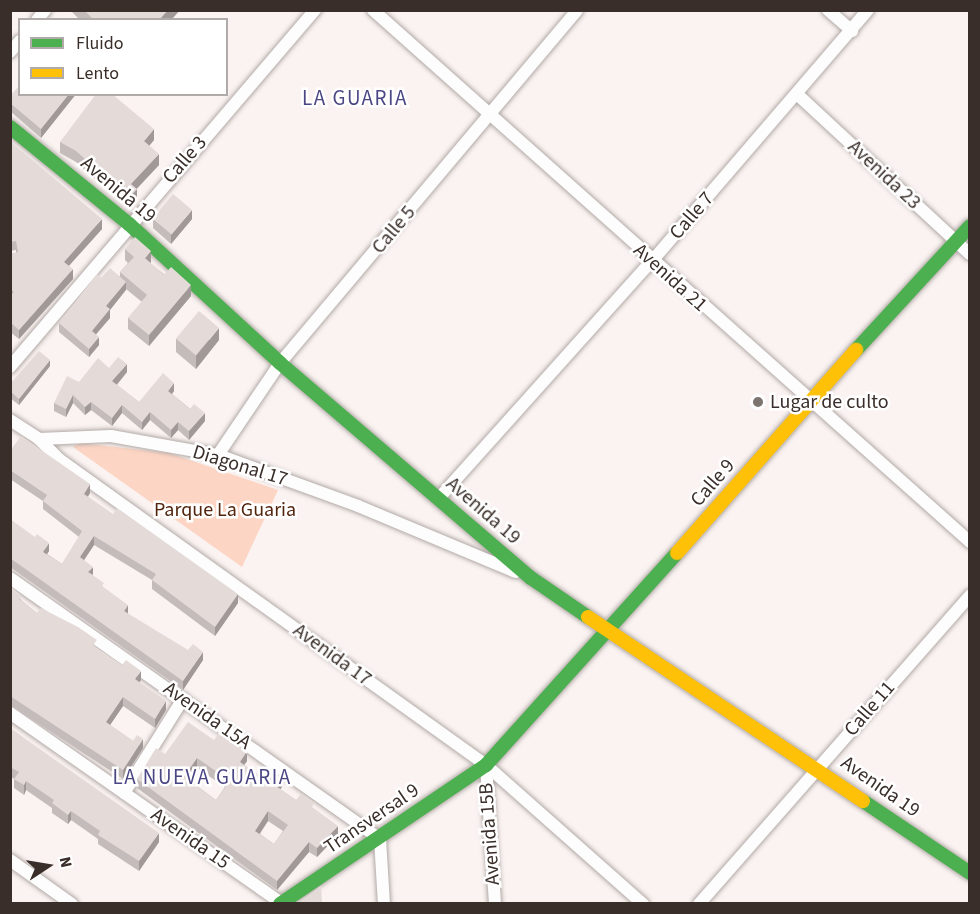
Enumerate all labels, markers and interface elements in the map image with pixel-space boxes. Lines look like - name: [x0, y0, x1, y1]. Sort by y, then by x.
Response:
- legend: [18, 18, 228, 96]
- text: Fluido: [76, 31, 123, 56]
- text: Lento: [76, 61, 119, 86]
- district label: LA GUARIA: [302, 85, 408, 111]
- street label: Calle 3: [158, 131, 212, 189]
- street label: Avenida 23: [843, 135, 925, 215]
- street label: Avenida 19: [76, 152, 160, 228]
- street label: Calle 7: [665, 187, 719, 245]
- street label: Calle 5: [367, 201, 421, 259]
- street label: Avenida 21: [628, 239, 712, 317]
- place label: Lugar de culto: [770, 390, 889, 414]
- marker: Lugar de culto: [751, 395, 765, 409]
- street label: Diagonal 17: [190, 440, 290, 492]
- street label: Calle 9: [686, 454, 740, 512]
- street label: Avenida 19: [441, 472, 525, 550]
- park label: Parque La Guaria: [154, 498, 296, 522]
- street label: Avenida 17: [288, 619, 376, 691]
- street label: Calle 11: [839, 676, 901, 742]
- street label: Avenida 15A: [158, 677, 256, 755]
- street label: Avenida 19: [836, 751, 924, 823]
- district label: LA NUEVA GUARIA: [112, 764, 292, 790]
- street label: Transversal 9: [320, 779, 424, 859]
- street label: Avenida 15B: [474, 782, 506, 886]
- street label: Avenida 15: [146, 803, 234, 875]
- north arrow: [18, 836, 78, 896]
- text: N: [54, 855, 77, 870]

